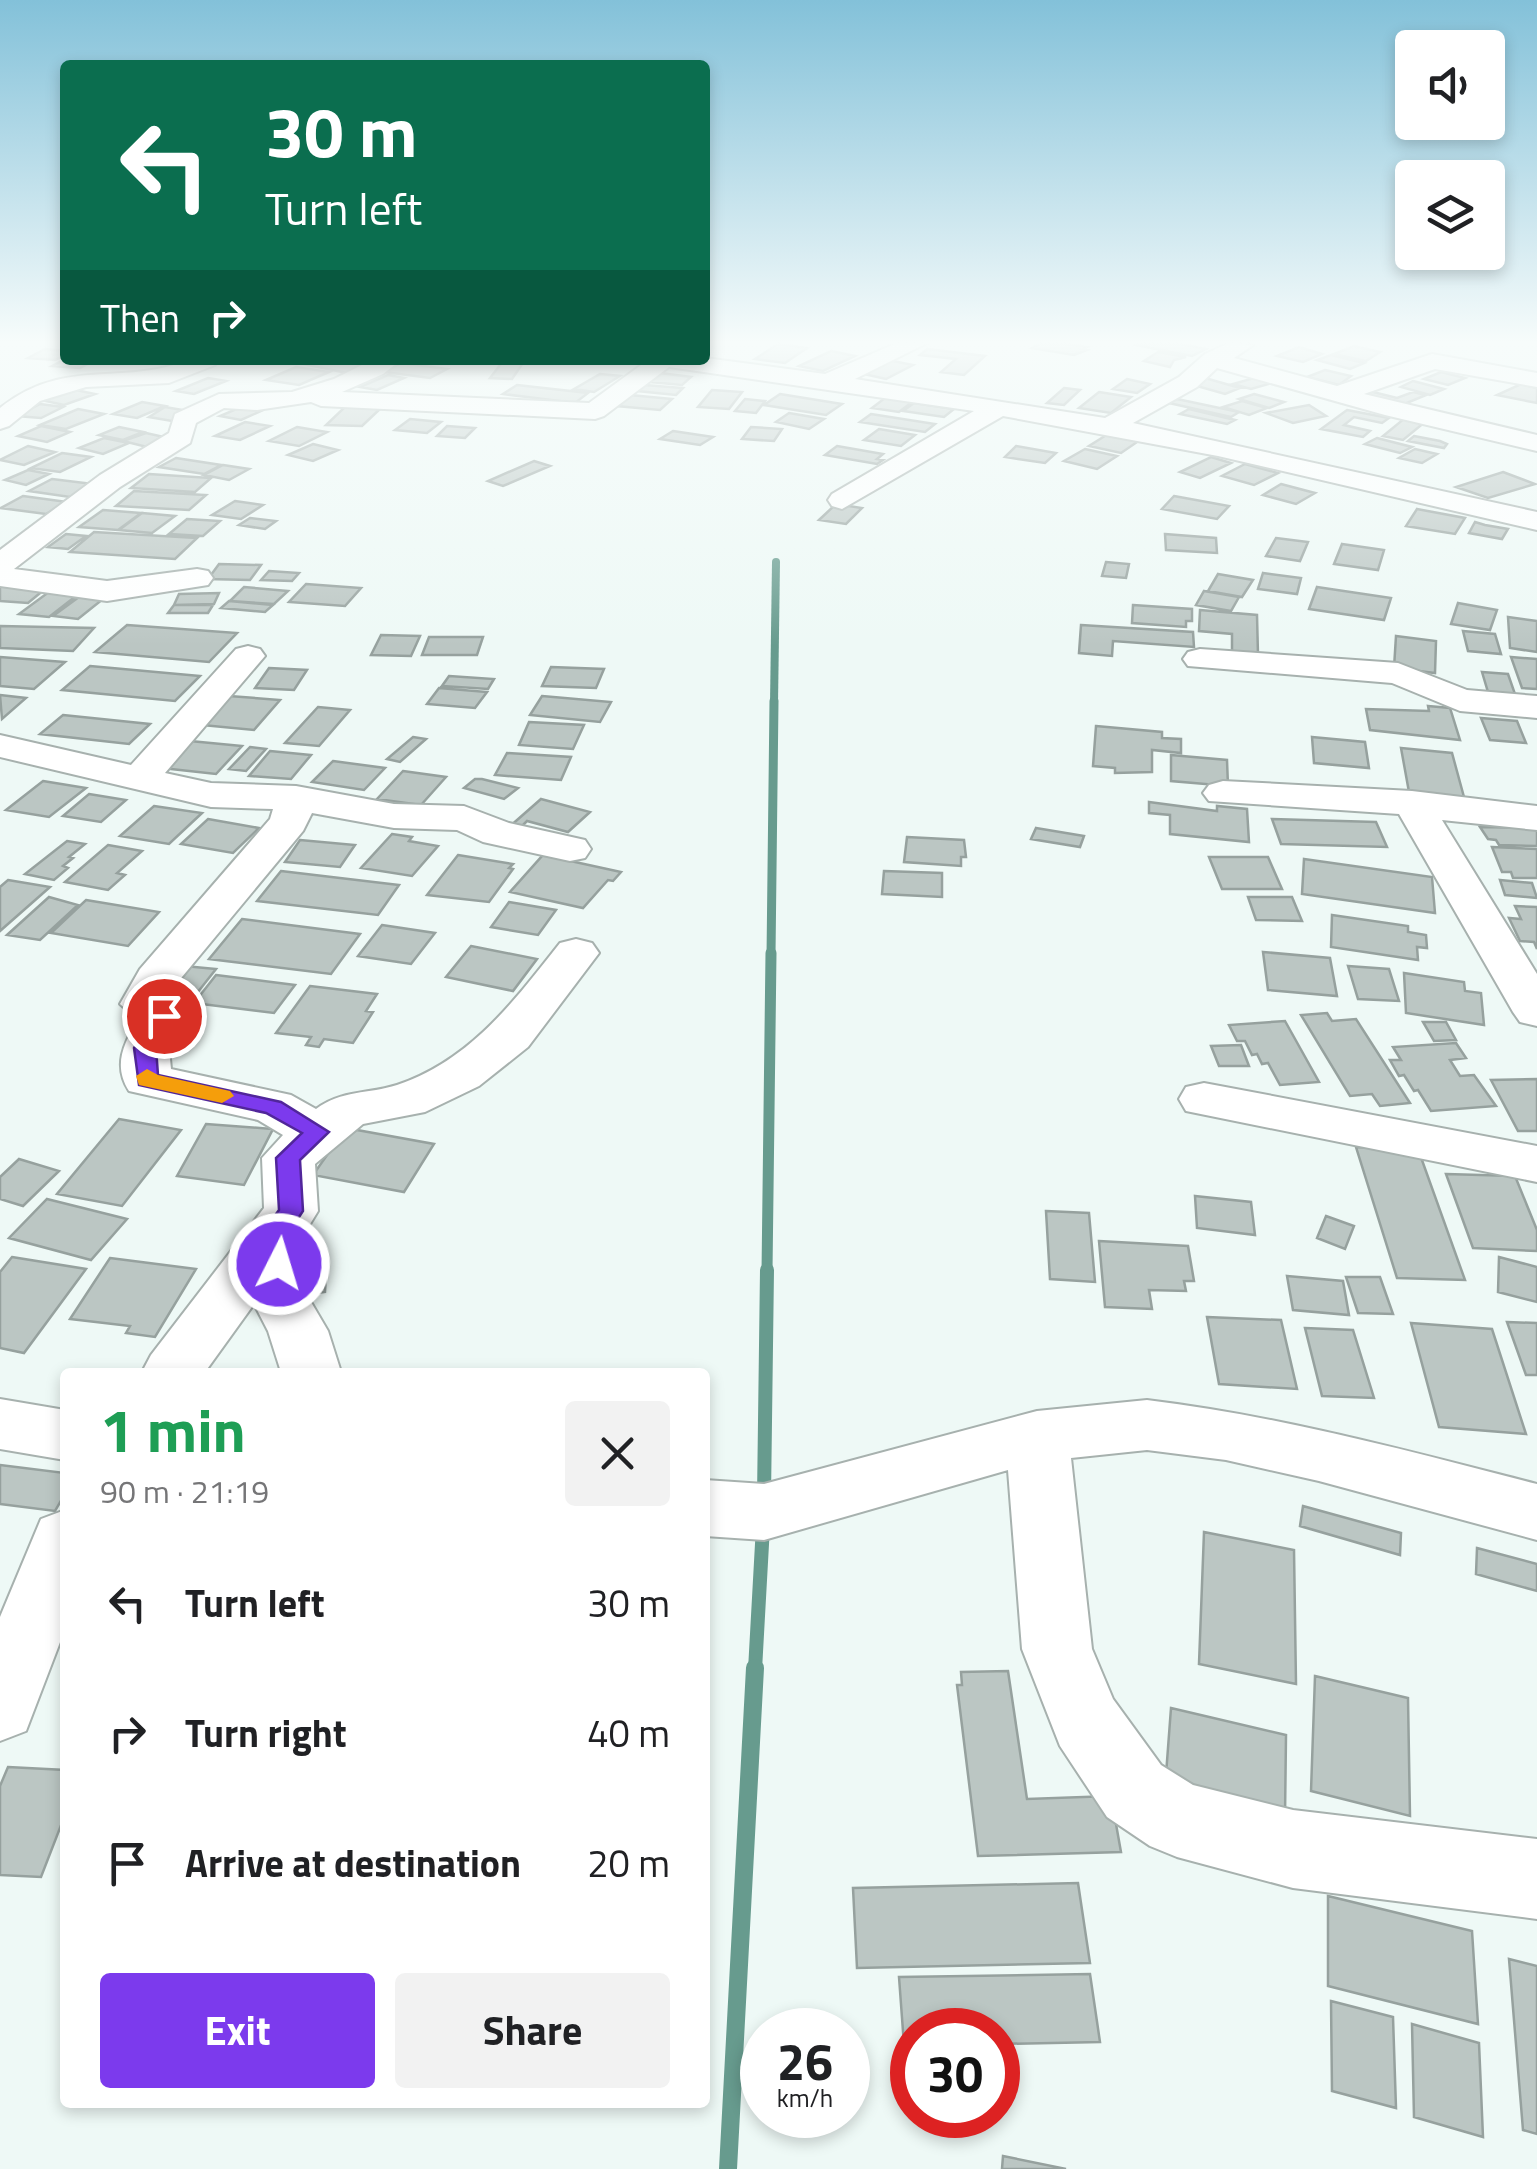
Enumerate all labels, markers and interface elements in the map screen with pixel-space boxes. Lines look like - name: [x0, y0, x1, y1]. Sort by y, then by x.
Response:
- map controls: [1395, 30, 1505, 270]
- button: sound: [1395, 30, 1505, 140]
- text: 30 m: [265, 78, 418, 184]
- icon: left: [100, 100, 230, 230]
- button: layers: [1395, 160, 1505, 270]
- text: Turn left: [265, 174, 422, 242]
- text: Then: [100, 289, 180, 347]
- icon: right: [200, 290, 255, 345]
- pin: [122, 974, 207, 1059]
- icon: arrive: [137, 989, 192, 1044]
- position arrow: [227, 1212, 331, 1316]
- text: 1 min: [100, 1384, 246, 1475]
- button: close: [565, 1401, 670, 1506]
- text: 90 m · 21:19: [100, 1467, 269, 1515]
- text: Turn left: [185, 1574, 325, 1632]
- text: 30 m: [587, 1574, 670, 1632]
- icon: left: [100, 1576, 155, 1631]
- text: Turn right: [185, 1704, 347, 1762]
- text: 40 m: [587, 1704, 670, 1762]
- icon: right: [100, 1706, 155, 1761]
- text: Arrive at destination: [185, 1834, 521, 1892]
- text: 20 m: [587, 1834, 670, 1892]
- icon: arrive: [100, 1836, 155, 1891]
- button: Exit: [100, 1973, 375, 2088]
- button: Share: [395, 1973, 670, 2088]
- speed limit sign: 30: [890, 2008, 1020, 2138]
- text: 26: [777, 2023, 833, 2099]
- text: km/h: [777, 2079, 833, 2117]

